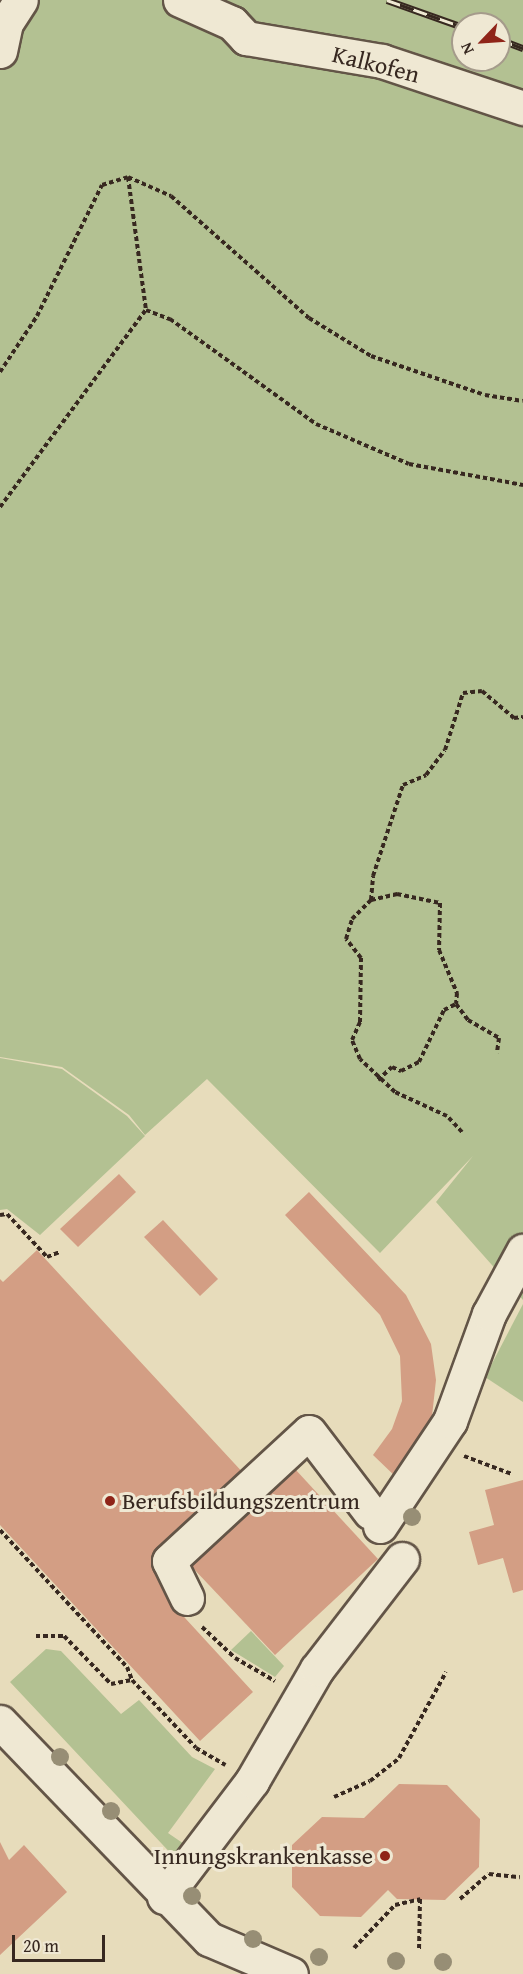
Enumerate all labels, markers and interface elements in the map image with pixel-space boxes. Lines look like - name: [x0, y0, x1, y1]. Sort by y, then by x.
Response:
- north arrow: [451, 12, 511, 72]
- street label: Kalkofen: [329, 39, 423, 89]
- text: N: [453, 39, 480, 59]
- place label: Berufsbildungszentrum: [122, 1487, 360, 1515]
- marker: Berufsbildungszentrum: [103, 1494, 117, 1508]
- place label: Innungskrankenkasse: [154, 1842, 373, 1870]
- marker: Innungskrankenkasse: [378, 1849, 392, 1863]
- scale bar: [15, 1923, 108, 1961]
- text: 20 m: [23, 1932, 59, 1959]

